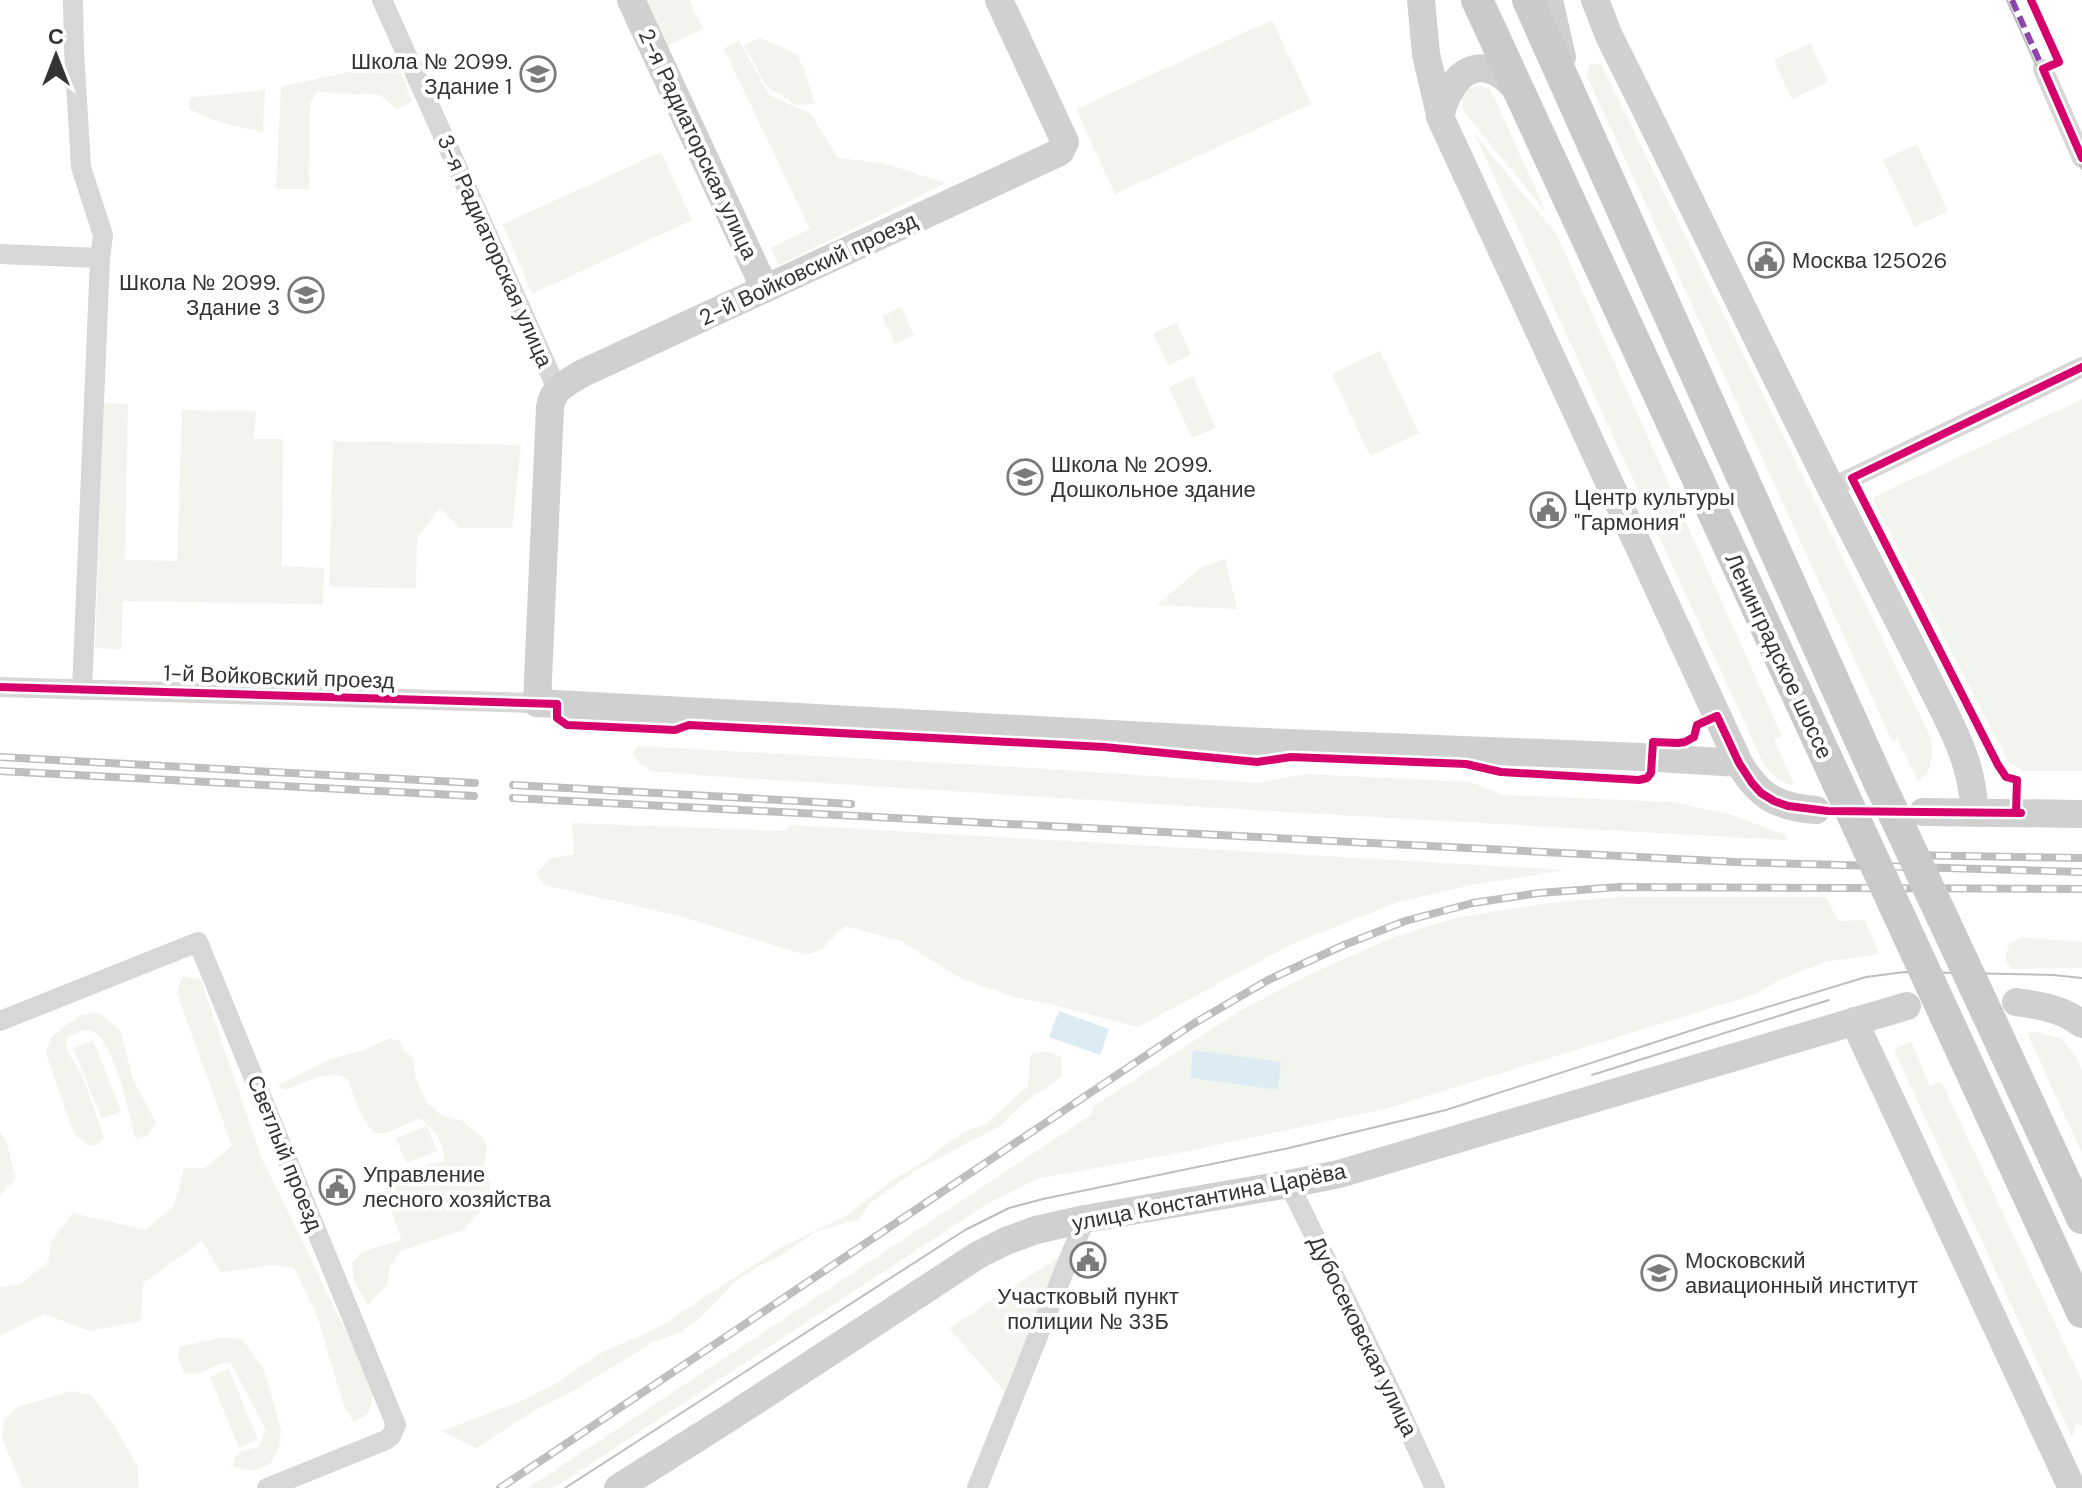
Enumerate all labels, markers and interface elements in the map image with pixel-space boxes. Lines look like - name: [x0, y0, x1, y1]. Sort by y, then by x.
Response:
- north arrow: [16, 16, 96, 96]
- text: С: [48, 22, 64, 51]
- street label: 2-я Радиаторская улица: [632, 24, 765, 265]
- place label: Школа № 2099. Здание 1: [351, 47, 512, 101]
- school or university icon: Школа № 2099. Здание 1: [519, 55, 557, 93]
- street label: 3-я Радиаторская улица: [431, 130, 560, 373]
- street label: 2-й Войковский проезд: [694, 206, 922, 332]
- public building icon: Москва 125026: [1747, 241, 1785, 279]
- place label: Москва 125026: [1792, 246, 1947, 275]
- place label: Школа № 2099. Здание 3: [119, 268, 280, 322]
- school or university icon: Школа № 2099. Здание 3: [287, 276, 325, 314]
- place label: Школа № 2099. Дошкольное здание: [1051, 450, 1256, 504]
- school or university icon: Школа № 2099. Дошкольное здание: [1006, 458, 1044, 496]
- place label: Центр культуры "Гармония": [1574, 483, 1735, 537]
- public building icon: Центр культуры "Гармония": [1529, 491, 1567, 529]
- street label: Ленинградское шоссе: [1719, 548, 1839, 764]
- street label: 1-й Войковский проезд: [163, 658, 395, 696]
- street label: Светлый проезд: [241, 1071, 330, 1235]
- street label: улица Константина Царёва: [1070, 1156, 1349, 1238]
- place label: Управление лесного хозяйства: [363, 1160, 552, 1214]
- public building icon: Управление лесного хозяйства: [318, 1168, 356, 1206]
- street label: Дубосековская улица: [1302, 1231, 1425, 1442]
- public building icon: Участковый пункт полиции № 33Б: [1069, 1241, 1107, 1279]
- place label: Московский авиационный институт: [1685, 1246, 1918, 1300]
- school or university icon: Московский авиационный институт: [1640, 1254, 1678, 1292]
- place label: Участковый пункт полиции № 33Б: [997, 1282, 1179, 1336]

